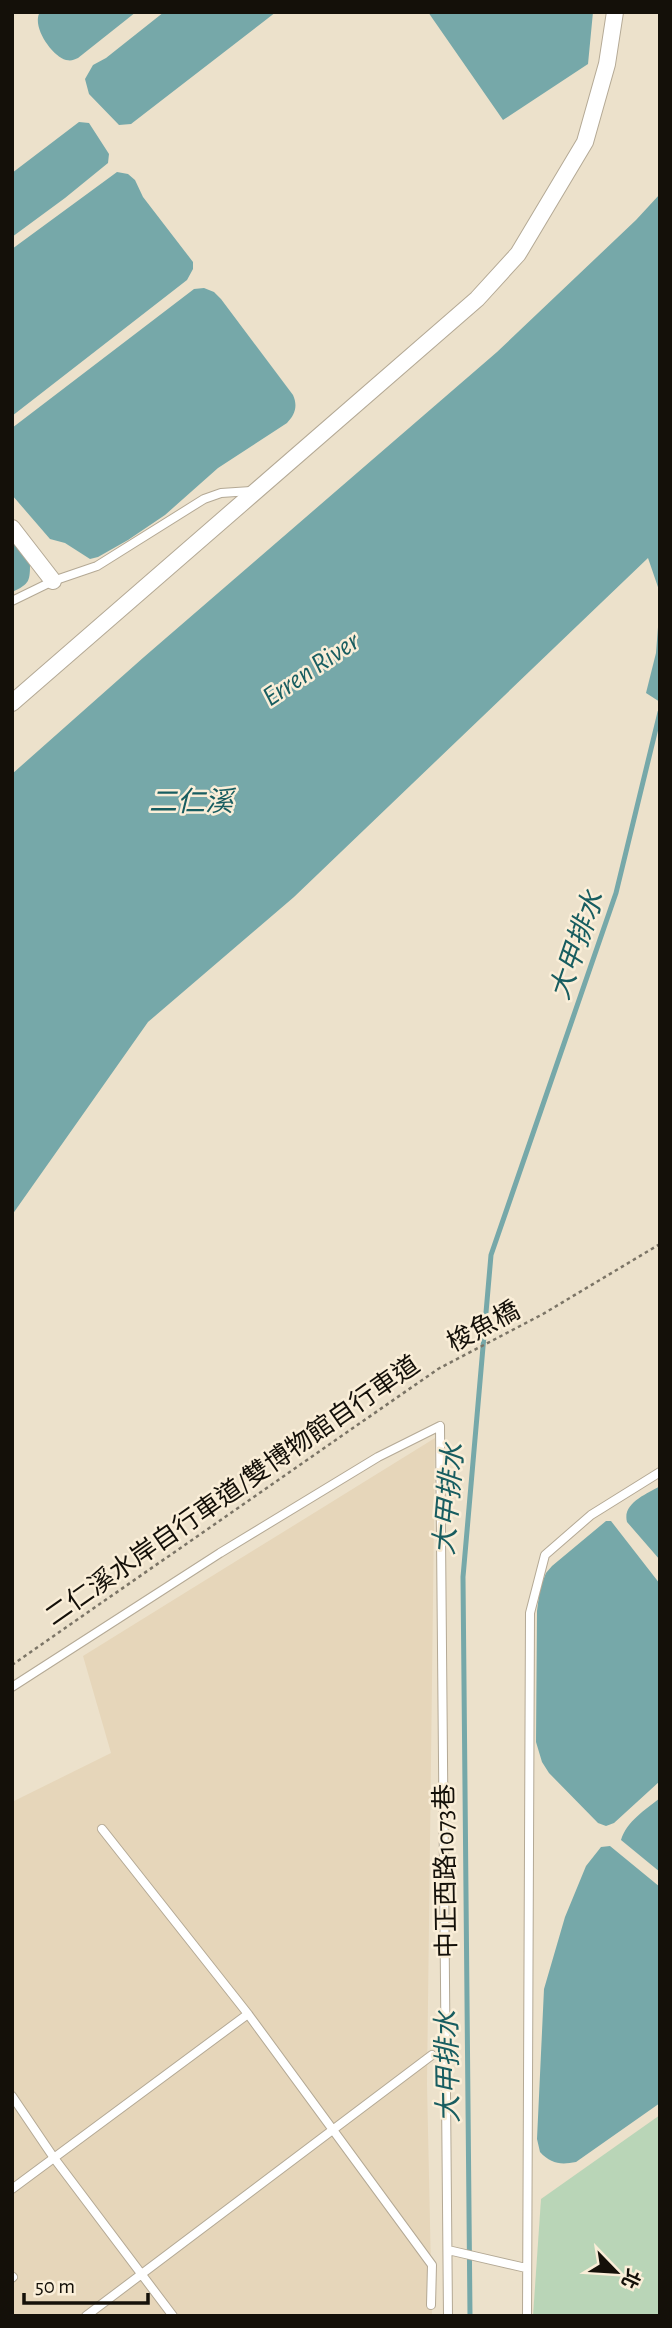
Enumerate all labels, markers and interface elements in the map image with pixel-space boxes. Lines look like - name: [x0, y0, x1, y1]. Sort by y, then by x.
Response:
- water label: Erren River: [258, 627, 365, 712]
- water label: 二仁溪: [149, 787, 237, 817]
- water label: 大甲排水: [545, 886, 610, 1003]
- street label: 梭魚橋: [442, 1295, 524, 1357]
- street label: 二仁溪水岸自行車道/雙博物館自行車道: [40, 1350, 424, 1630]
- water label: 大甲排水: [429, 1440, 469, 1556]
- street label: 中正西路1073巷: [430, 1784, 461, 1958]
- water label: 大甲排水: [432, 2009, 464, 2123]
- north arrow: [581, 2237, 651, 2307]
- scale bar: [24, 2262, 149, 2306]
- text: 北: [617, 2266, 644, 2292]
- text: 50 m: [35, 2276, 75, 2297]

